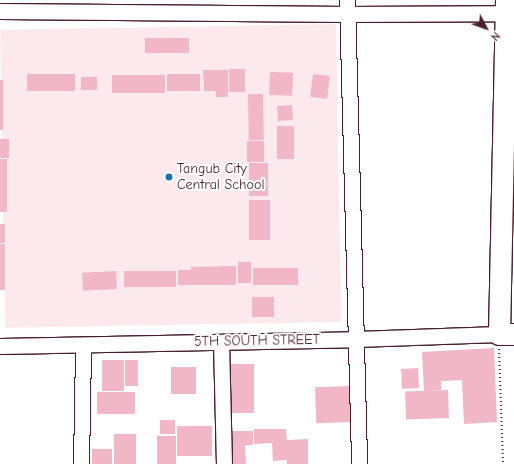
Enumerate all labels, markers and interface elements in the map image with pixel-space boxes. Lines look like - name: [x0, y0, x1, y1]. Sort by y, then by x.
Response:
- north arrow: [466, 8, 506, 48]
- text: N: [488, 29, 503, 43]
- place label: Tangub City Central School: [177, 161, 264, 194]
- marker: Tangub City Central School: [164, 172, 174, 182]
- street label: 5TH SOUTH STREET: [194, 332, 320, 350]

